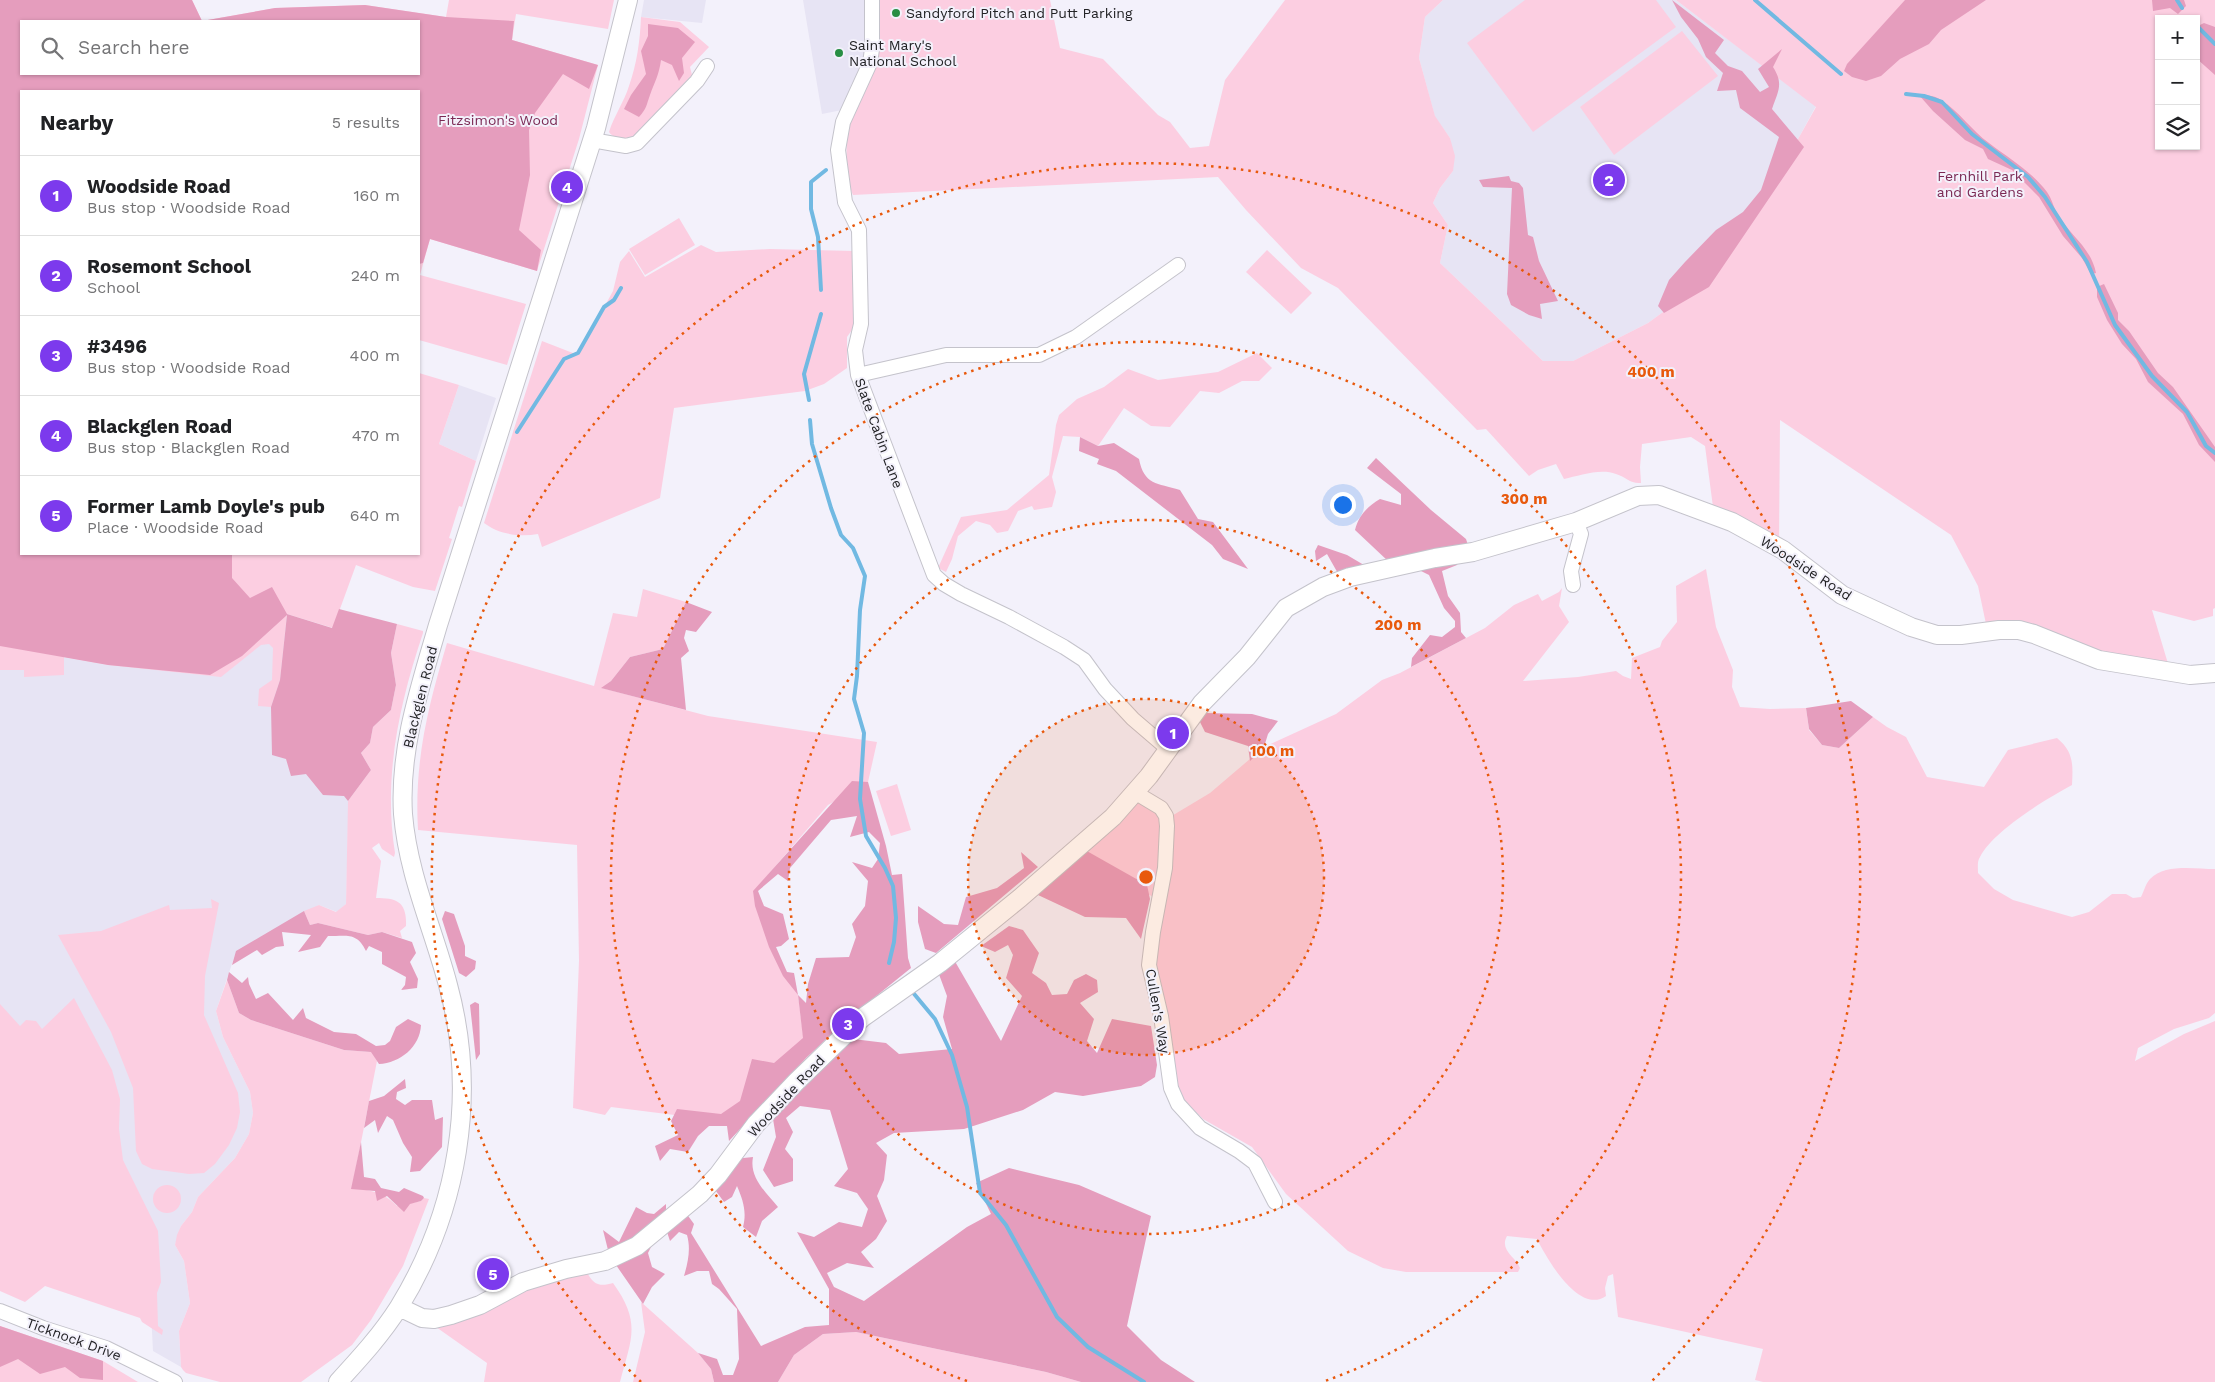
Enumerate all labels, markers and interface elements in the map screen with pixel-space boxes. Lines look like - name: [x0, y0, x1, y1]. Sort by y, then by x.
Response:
- place label: Sandyford Pitch and Putt Parking: [906, 5, 1133, 21]
- marker: Sandyford Pitch and Putt Parking: [890, 7, 902, 19]
- map controls: [2155, 15, 2200, 150]
- button: +: [2155, 15, 2200, 60]
- search box: [20, 20, 420, 75]
- icon: search: [38, 34, 66, 62]
- text: Search here: [78, 36, 189, 59]
- place label: Saint Mary's National School: [849, 37, 957, 69]
- marker: Saint Mary's National School: [833, 47, 845, 59]
- button: −: [2155, 60, 2200, 105]
- button: layers: [2155, 105, 2200, 150]
- text: Nearby: [40, 110, 113, 135]
- park label: Fitzsimon's Wood: [438, 112, 558, 128]
- text: 5 results: [332, 113, 400, 132]
- pin: 2: [1593, 161, 1625, 199]
- pin: 4: [551, 168, 583, 206]
- park label: Fernhill Park and Gardens: [1937, 168, 2023, 200]
- text: Woodside Road: [87, 175, 231, 198]
- text: 1: [53, 186, 59, 205]
- text: 160 m: [353, 186, 400, 205]
- text: Bus stop · Woodside Road: [87, 198, 291, 217]
- text: Rosemont School: [87, 255, 251, 278]
- text: 2: [51, 266, 61, 285]
- text: 240 m: [351, 266, 400, 285]
- text: School: [87, 278, 140, 297]
- text: #3496: [87, 335, 147, 358]
- text: 3: [51, 346, 61, 365]
- text: 400 m: [350, 346, 400, 365]
- text: Bus stop · Woodside Road: [87, 358, 291, 377]
- text: 400 m: [1627, 363, 1675, 381]
- street label: Slate Cabin Lane: [852, 376, 906, 490]
- text: Blackglen Road: [87, 415, 232, 438]
- text: 4: [51, 426, 61, 445]
- text: 470 m: [352, 426, 400, 445]
- text: Bus stop · Blackglen Road: [87, 438, 290, 457]
- text: 300 m: [1501, 490, 1547, 508]
- your location: [1330, 492, 1356, 518]
- text: Former Lamb Doyle's pub: [87, 495, 325, 518]
- text: 5: [51, 506, 61, 525]
- text: 640 m: [350, 506, 400, 525]
- text: Place · Woodside Road: [87, 518, 264, 537]
- street label: Woodside Road: [1757, 533, 1855, 603]
- text: 200 m: [1375, 616, 1421, 634]
- street label: Blackglen Road: [400, 644, 440, 750]
- pin: 1: [1157, 714, 1189, 752]
- text: 100 m: [1250, 742, 1294, 760]
- centre of rings: [1137, 868, 1155, 886]
- street label: Cullen's Way: [1143, 967, 1173, 1055]
- pin: 3: [832, 1005, 864, 1043]
- street label: Woodside Road: [744, 1052, 828, 1140]
- pin: 5: [477, 1255, 509, 1293]
- street label: Ticknock Drive: [24, 1314, 124, 1364]

